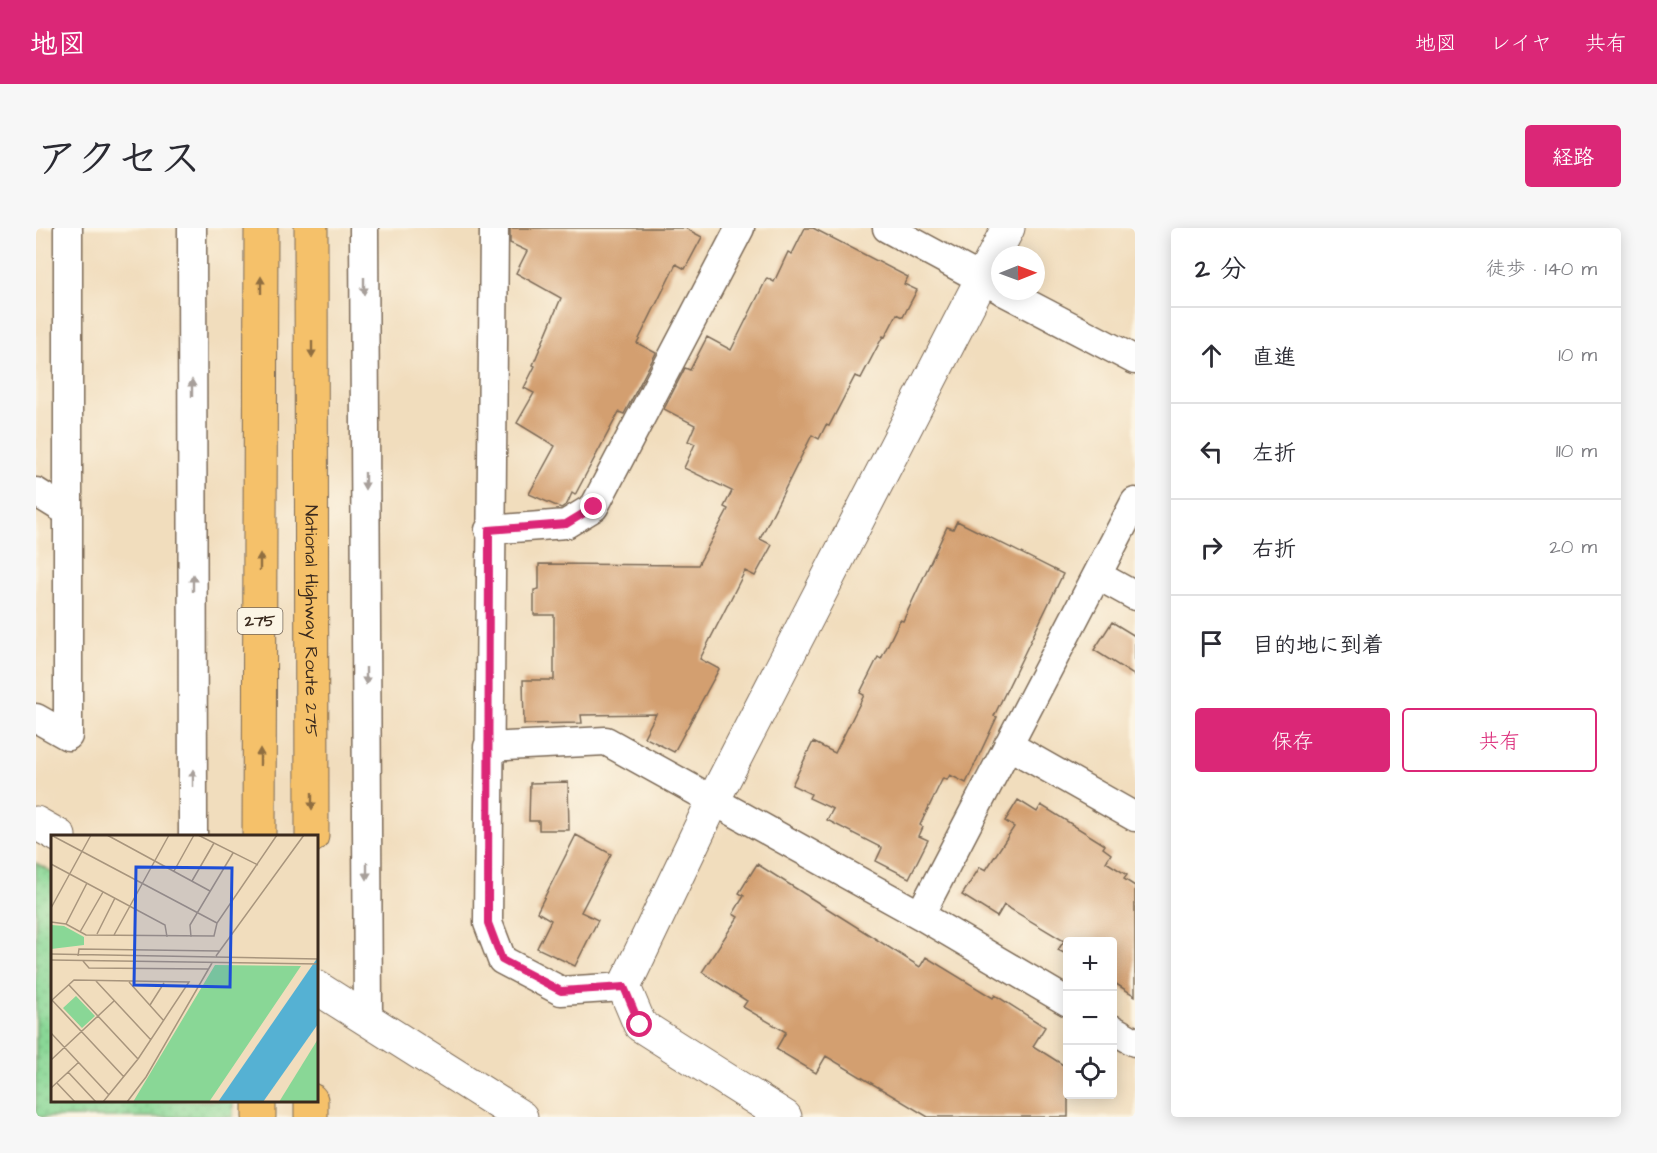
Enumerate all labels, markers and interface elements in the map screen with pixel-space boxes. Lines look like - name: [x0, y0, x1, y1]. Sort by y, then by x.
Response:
- text: 地図: [30, 25, 86, 64]
- text: 地図: [1415, 29, 1457, 58]
- text: レイヤ: [1490, 29, 1552, 58]
- text: 共有: [1585, 29, 1627, 58]
- button: 経路: [1525, 125, 1621, 187]
- text: アクセス: [36, 131, 201, 189]
- north arrow: [991, 246, 1045, 300]
- text: 2 分: [1195, 251, 1246, 287]
- text: 徒歩 · 140 m: [1486, 255, 1597, 283]
- one-way arrow: [256, 275, 266, 294]
- one-way arrow: [359, 277, 369, 296]
- icon: ahead: [1195, 339, 1228, 372]
- one-way arrow: [307, 340, 317, 359]
- text: 10 m: [1558, 341, 1597, 369]
- text: 直進: [1252, 342, 1296, 373]
- one-way arrow: [187, 379, 197, 398]
- icon: left: [1195, 435, 1228, 468]
- text: 110 m: [1556, 437, 1597, 465]
- text: 左折: [1252, 438, 1296, 469]
- one-way arrow: [360, 472, 370, 491]
- route end: [580, 493, 606, 519]
- street label: National Highway Route 275: [298, 505, 324, 737]
- icon: right: [1195, 531, 1228, 564]
- text: 20 m: [1549, 533, 1597, 561]
- text: 右折: [1252, 534, 1296, 565]
- one-way arrow: [255, 553, 265, 572]
- one-way arrow: [188, 574, 198, 593]
- road number: 275: [238, 608, 282, 634]
- icon: arrive: [1195, 627, 1228, 660]
- text: 目的地に到着: [1252, 630, 1384, 661]
- one-way arrow: [361, 667, 371, 686]
- button: 保存: [1195, 708, 1390, 772]
- button: 共有: [1402, 708, 1597, 772]
- one-way arrow: [255, 748, 265, 767]
- one-way arrow: [188, 769, 198, 788]
- one-way arrow: [307, 792, 317, 811]
- inset map: [51, 835, 318, 1102]
- one-way arrow: [362, 862, 372, 881]
- map controls: [1063, 937, 1117, 1099]
- button: +: [1063, 937, 1117, 991]
- button: −: [1063, 991, 1117, 1045]
- route start: [626, 1011, 652, 1037]
- button: locate: [1063, 1045, 1117, 1099]

